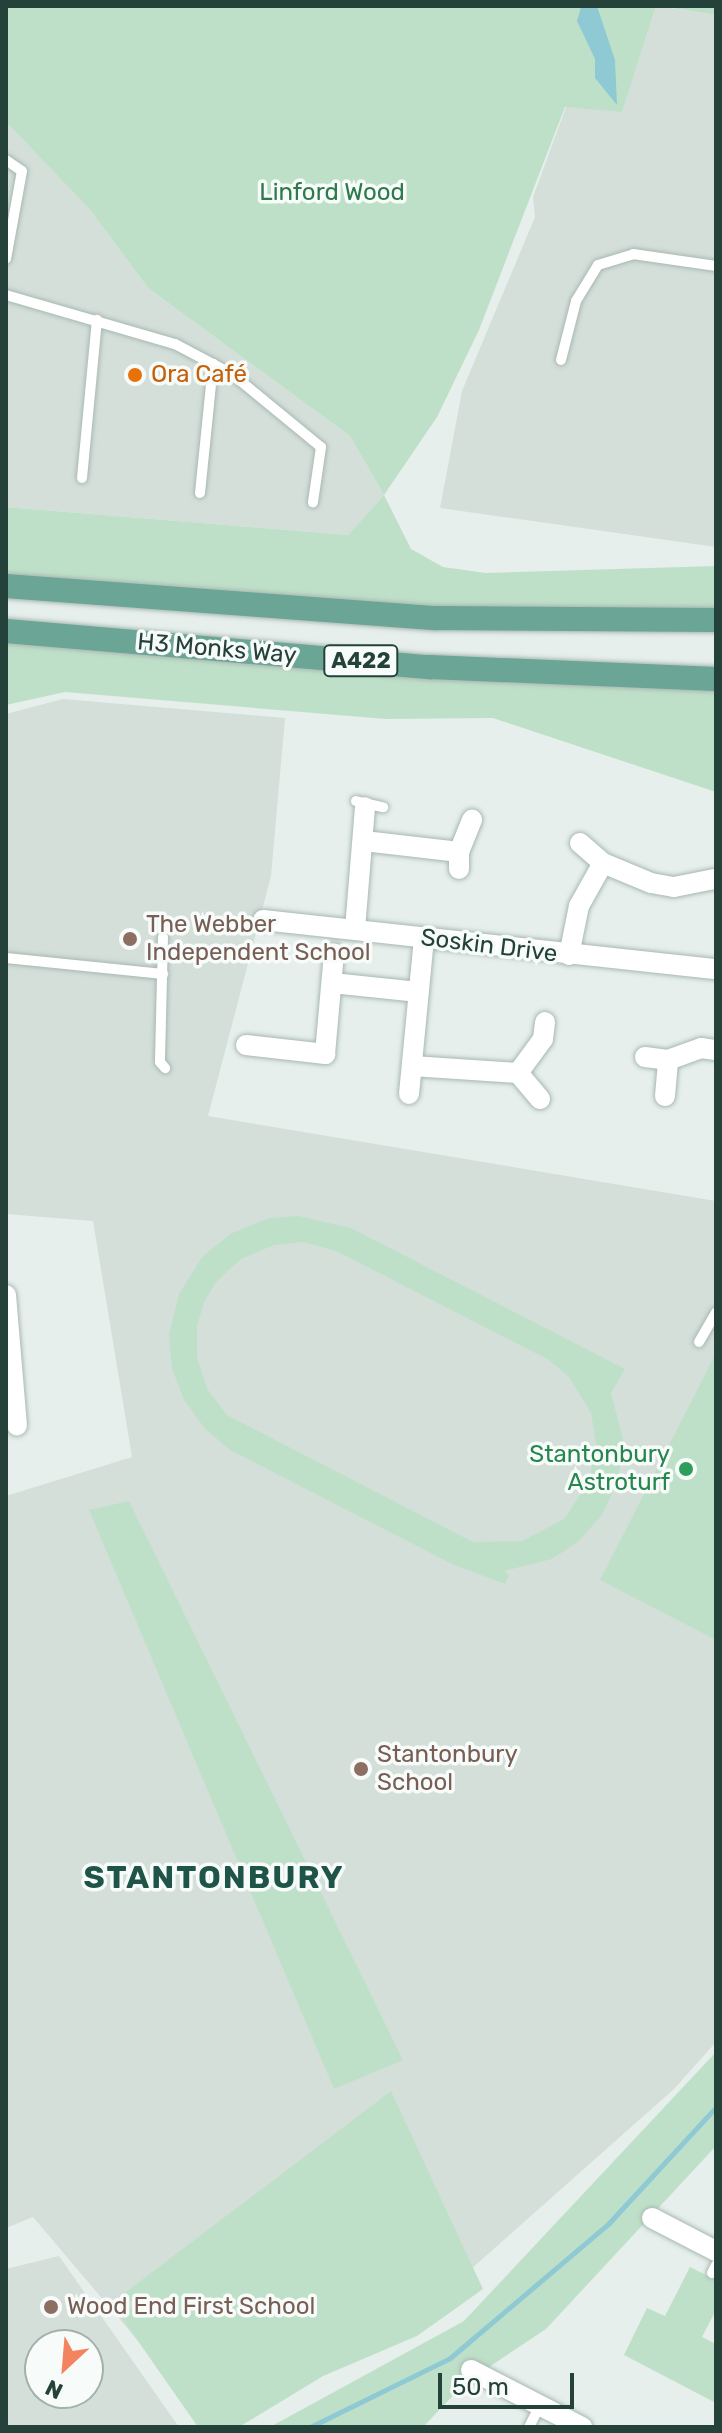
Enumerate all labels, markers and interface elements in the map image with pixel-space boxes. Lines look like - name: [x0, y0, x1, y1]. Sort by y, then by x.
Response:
- park label: Linford Wood: [259, 179, 405, 207]
- place label: Ora Café: [151, 361, 247, 389]
- marker: Ora Café: [126, 366, 144, 384]
- street label: H3 Monks Way: [136, 628, 298, 670]
- road number: A422: [323, 643, 399, 679]
- place label: The Webber Independent School: [146, 911, 371, 967]
- street label: Soskin Drive: [419, 923, 559, 969]
- marker: The Webber Independent School: [121, 930, 139, 948]
- place label: Stantonbury Astroturf: [529, 1441, 670, 1497]
- marker: Stantonbury Astroturf: [677, 1460, 695, 1478]
- place label: Stantonbury School: [377, 1741, 518, 1797]
- marker: Stantonbury School: [352, 1760, 370, 1778]
- district label: STANTONBURY: [83, 1858, 345, 1896]
- place label: Wood End First School: [67, 2293, 315, 2321]
- marker: Wood End First School: [42, 2298, 60, 2316]
- north arrow: [24, 2329, 104, 2409]
- scale bar: [442, 2357, 578, 2407]
- text: 50 m: [452, 2373, 509, 2401]
- text: N: [41, 2374, 67, 2405]

